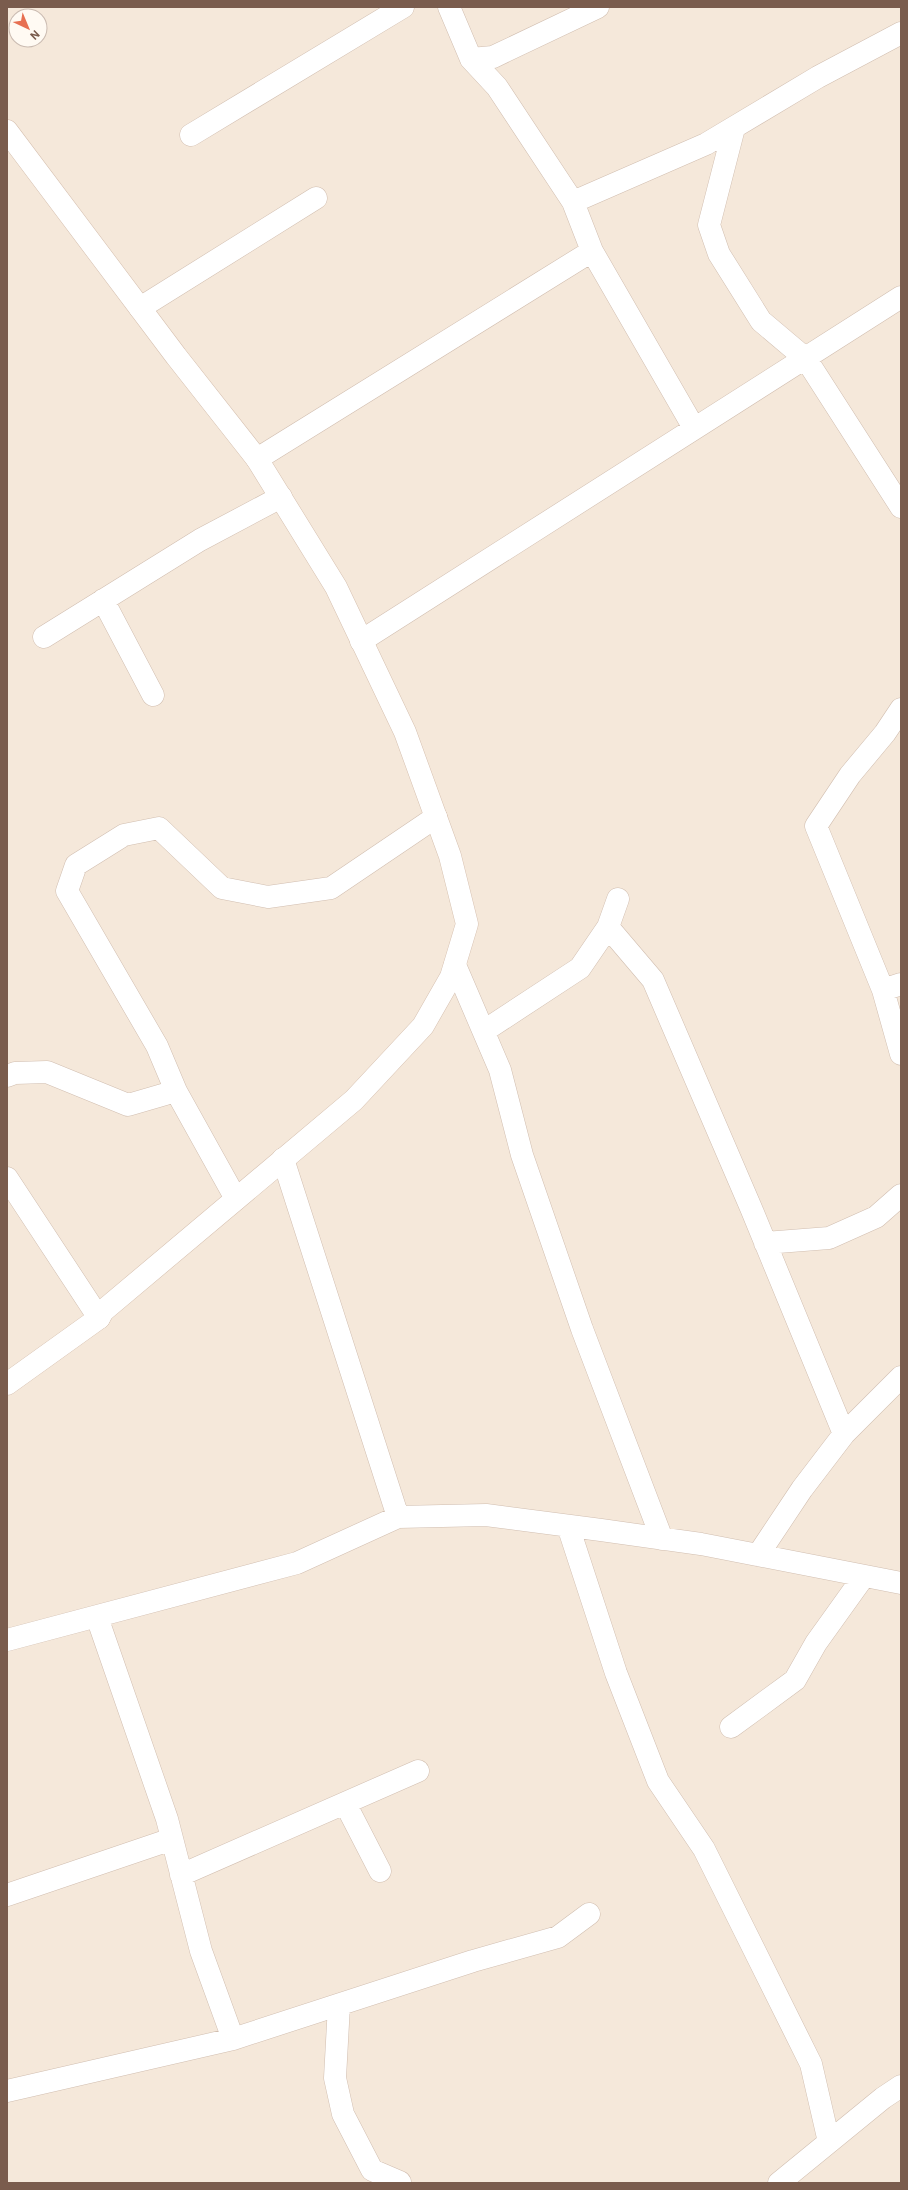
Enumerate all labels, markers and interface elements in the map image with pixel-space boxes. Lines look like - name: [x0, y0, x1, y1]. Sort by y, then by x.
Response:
- north arrow: [8, 8, 48, 48]
- text: N: [27, 27, 42, 42]

